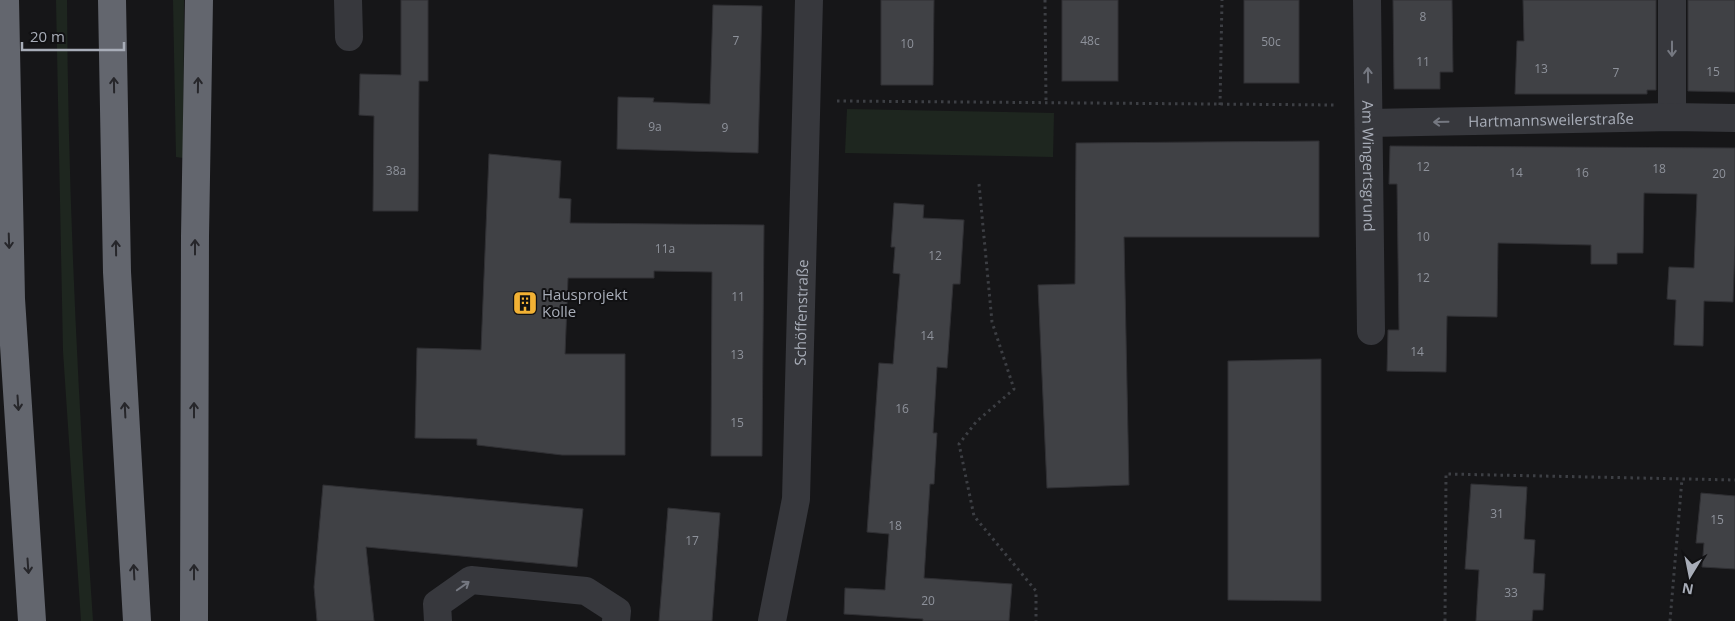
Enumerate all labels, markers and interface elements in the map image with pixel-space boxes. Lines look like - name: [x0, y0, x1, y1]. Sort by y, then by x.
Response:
- house number: 8: [1420, 8, 1427, 25]
- scale bar: [22, 20, 125, 52]
- text: 20 m: [30, 26, 65, 46]
- house number: 7: [733, 32, 740, 49]
- house number: 48c: [1080, 32, 1100, 49]
- house number: 50c: [1261, 33, 1281, 50]
- house number: 10: [900, 35, 914, 52]
- one-way arrow: [1667, 40, 1677, 56]
- house number: 11: [1416, 53, 1430, 70]
- house number: 13: [1534, 60, 1548, 77]
- house number: 15: [1706, 63, 1720, 80]
- house number: 7: [1613, 64, 1620, 81]
- one-way arrow: [1363, 67, 1373, 83]
- one-way arrow: [193, 77, 203, 94]
- one-way arrow: [109, 78, 118, 94]
- street label: Am Wingertsgrund: [1358, 100, 1380, 232]
- street label: Hartmannsweilerstraße: [1468, 108, 1634, 131]
- one-way arrow: [1434, 117, 1450, 127]
- house number: 9a: [648, 118, 662, 135]
- house number: 9: [722, 119, 729, 136]
- house number: 12: [1416, 158, 1430, 175]
- house number: 18: [1652, 160, 1666, 177]
- house number: 38a: [386, 162, 406, 179]
- house number: 14: [1509, 164, 1523, 181]
- house number: 16: [1575, 164, 1589, 181]
- house number: 20: [1712, 165, 1726, 182]
- house number: 10: [1416, 228, 1430, 245]
- one-way arrow: [4, 232, 14, 249]
- one-way arrow: [111, 240, 121, 256]
- one-way arrow: [190, 240, 199, 256]
- house number: 11a: [655, 240, 675, 257]
- house number: 12: [928, 247, 942, 264]
- street label: Schöffenstraße: [789, 259, 812, 366]
- house number: 12: [1416, 269, 1430, 286]
- place label: Hausprojekt Kolle: [542, 284, 628, 321]
- house number: 11: [731, 288, 745, 305]
- building icon: Hausprojekt Kolle: [512, 290, 538, 316]
- house number: 14: [920, 327, 934, 344]
- house number: 14: [1410, 343, 1424, 360]
- house number: 13: [730, 346, 744, 363]
- one-way arrow: [13, 395, 22, 411]
- house number: 16: [895, 400, 909, 417]
- one-way arrow: [120, 402, 129, 418]
- one-way arrow: [189, 402, 199, 418]
- house number: 15: [730, 414, 744, 431]
- house number: 31: [1490, 505, 1504, 522]
- house number: 15: [1710, 511, 1724, 528]
- house number: 18: [888, 517, 902, 534]
- house number: 17: [685, 532, 699, 549]
- north arrow: [1665, 551, 1715, 601]
- one-way arrow: [24, 557, 33, 573]
- one-way arrow: [130, 565, 139, 581]
- one-way arrow: [189, 565, 199, 581]
- text: N: [1680, 579, 1695, 600]
- one-way arrow: [456, 581, 470, 591]
- house number: 33: [1504, 584, 1518, 601]
- house number: 20: [921, 592, 935, 609]

